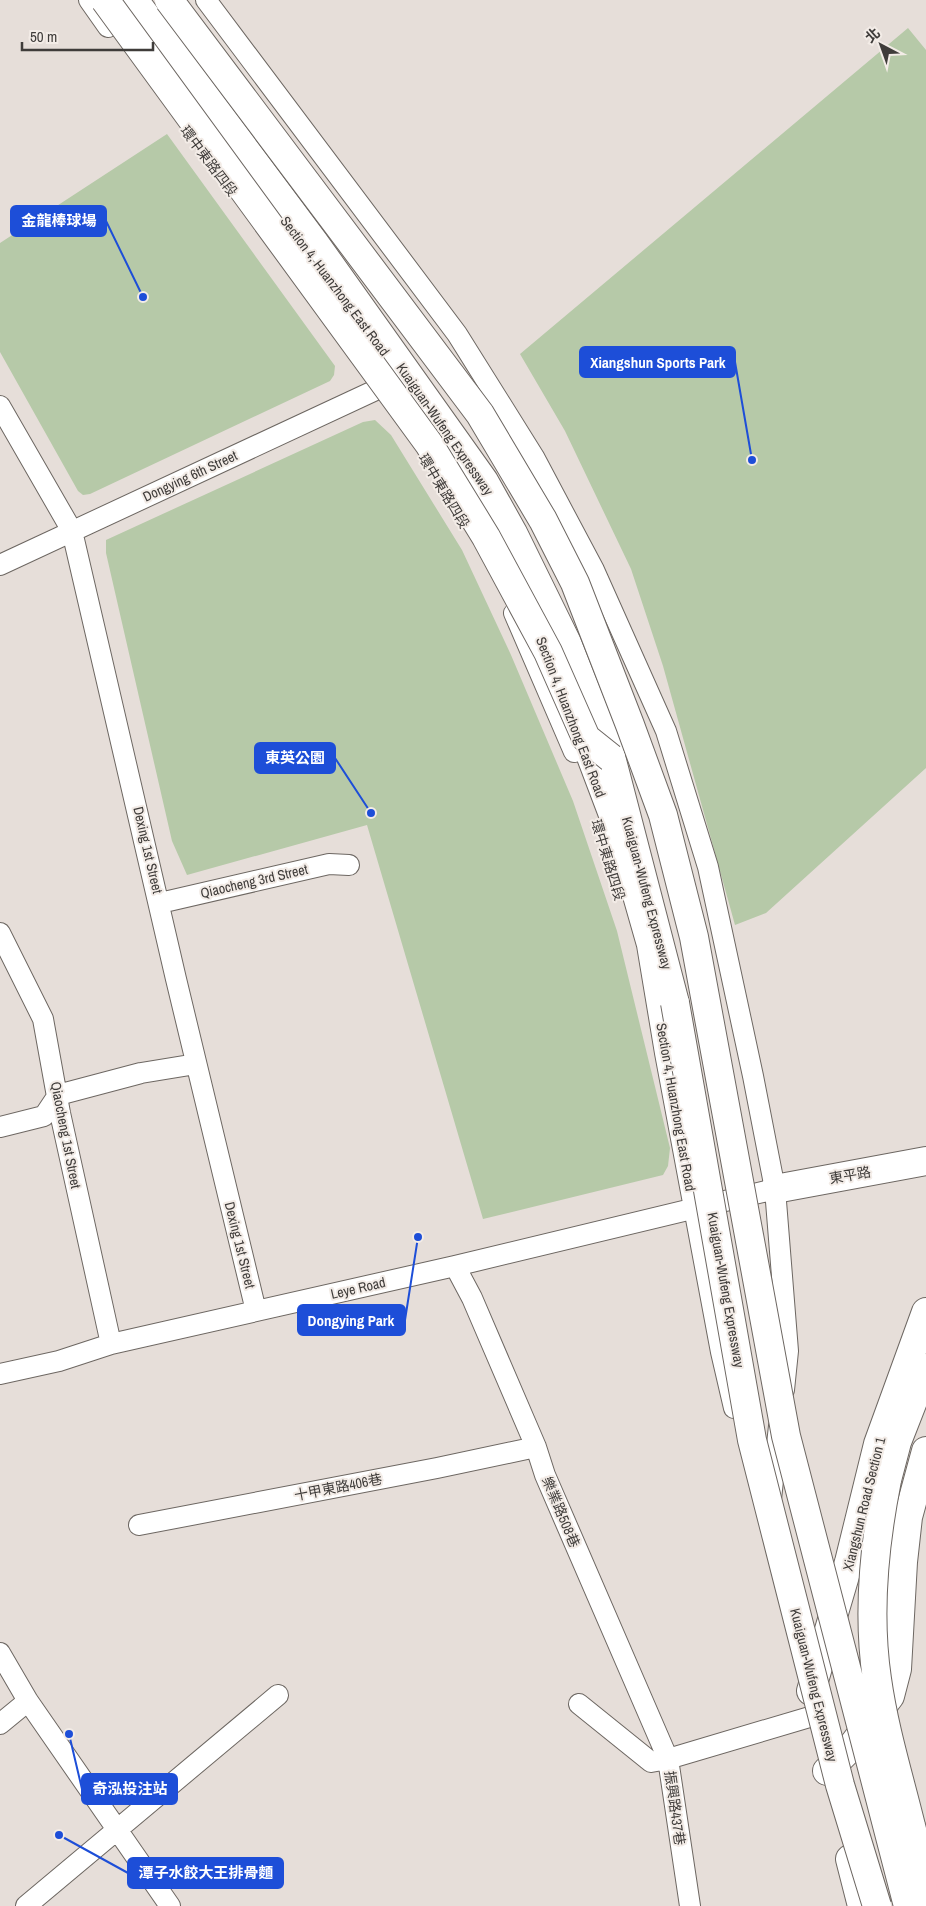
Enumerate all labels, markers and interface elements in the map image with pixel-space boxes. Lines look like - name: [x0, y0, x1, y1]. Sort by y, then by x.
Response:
- scale bar: [22, 20, 154, 52]
- north arrow: [856, 20, 906, 70]
- text: 北: [861, 24, 884, 47]
- text: 50 m: [30, 26, 57, 47]
- street label: 環中東路四段: [177, 122, 241, 200]
- callout: 金龍棒球場: [11, 206, 106, 236]
- text: 金龍棒球場: [21, 210, 97, 231]
- street label: Section 4, Huanzhong East Road: [277, 213, 393, 359]
- callout: Xiangshun Sports Park: [580, 347, 735, 377]
- text: Xiangshun Sports Park: [590, 352, 726, 373]
- street label: Kuaiguan-Wufeng Expressway: [392, 359, 498, 499]
- street label: Dongying 6th Street: [140, 446, 240, 506]
- street label: 環中東路四段: [415, 450, 473, 532]
- street label: Section 4, Huanzhong East Road: [532, 634, 610, 800]
- callout: 東英公園: [255, 743, 335, 773]
- text: 東英公園: [265, 747, 325, 768]
- street label: Dexing 1st Street: [129, 805, 167, 895]
- street label: Kuaiguan-Wufeng Expressway: [618, 815, 676, 972]
- street label: 環中東路四段: [587, 817, 629, 903]
- street label: Qiaocheng 3rd Street: [198, 860, 310, 902]
- street label: Section 4, Huanzhong East Road: [652, 1022, 700, 1192]
- street label: Qiaocheng 1st Street: [47, 1080, 85, 1190]
- street label: 東平路: [828, 1162, 872, 1188]
- street label: Dexing 1st Street: [221, 1200, 259, 1290]
- street label: Kuaiguan-Wufeng Expressway: [703, 1211, 749, 1369]
- street label: Leye Road: [329, 1273, 387, 1303]
- callout: Dongying Park: [298, 1305, 405, 1335]
- text: Dongying Park: [308, 1310, 395, 1331]
- street label: Xiangshun Road Section 1: [839, 1435, 889, 1573]
- street label: 十甲東路406巷: [293, 1470, 383, 1504]
- street label: 樂業路508巷: [538, 1474, 584, 1550]
- street label: Kuaiguan-Wufeng Expressway: [786, 1606, 842, 1764]
- street label: 振興路437巷: [661, 1770, 689, 1846]
- callout: 奇泓投注站: [82, 1774, 177, 1804]
- text: 奇泓投注站: [92, 1778, 168, 1799]
- callout: 潭子水餃大王排骨麵: [128, 1858, 283, 1888]
- text: 潭子水餃大王排骨麵: [138, 1862, 274, 1883]

